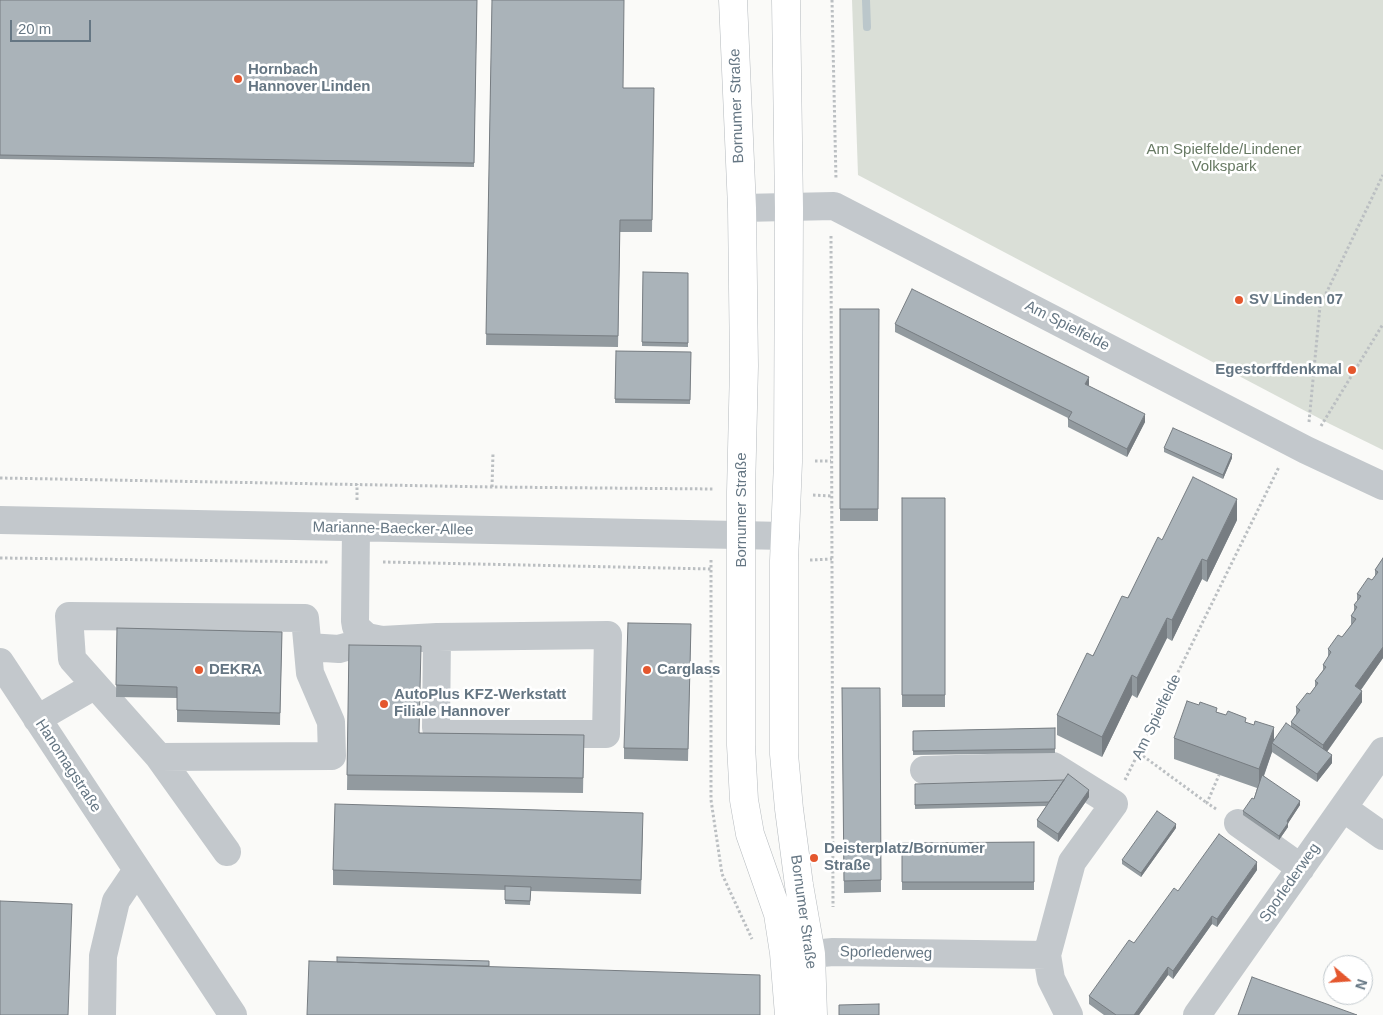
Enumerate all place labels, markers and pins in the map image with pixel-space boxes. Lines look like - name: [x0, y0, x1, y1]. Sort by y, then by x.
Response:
- place label: Hornbach Hannover Linden: [248, 61, 371, 96]
- marker: Hornbach Hannover Linden: [232, 73, 244, 85]
- place label: SV Linden 07: [1249, 291, 1343, 309]
- marker: SV Linden 07: [1233, 294, 1245, 306]
- place label: Egestorffdenkmal: [1215, 361, 1342, 379]
- marker: Egestorffdenkmal: [1346, 364, 1358, 376]
- place label: DEKRA: [209, 661, 262, 679]
- place label: Carglass: [657, 661, 720, 679]
- marker: DEKRA: [193, 664, 205, 676]
- marker: Carglass: [641, 664, 653, 676]
- place label: AutoPlus KFZ-Werkstatt Filiale Hannover: [394, 686, 566, 721]
- marker: AutoPlus KFZ-Werkstatt Filiale Hannover: [378, 698, 390, 710]
- place label: Deisterplatz/Bornumer Straße: [824, 840, 985, 875]
- marker: Deisterplatz/Bornumer Straße: [808, 852, 820, 864]

